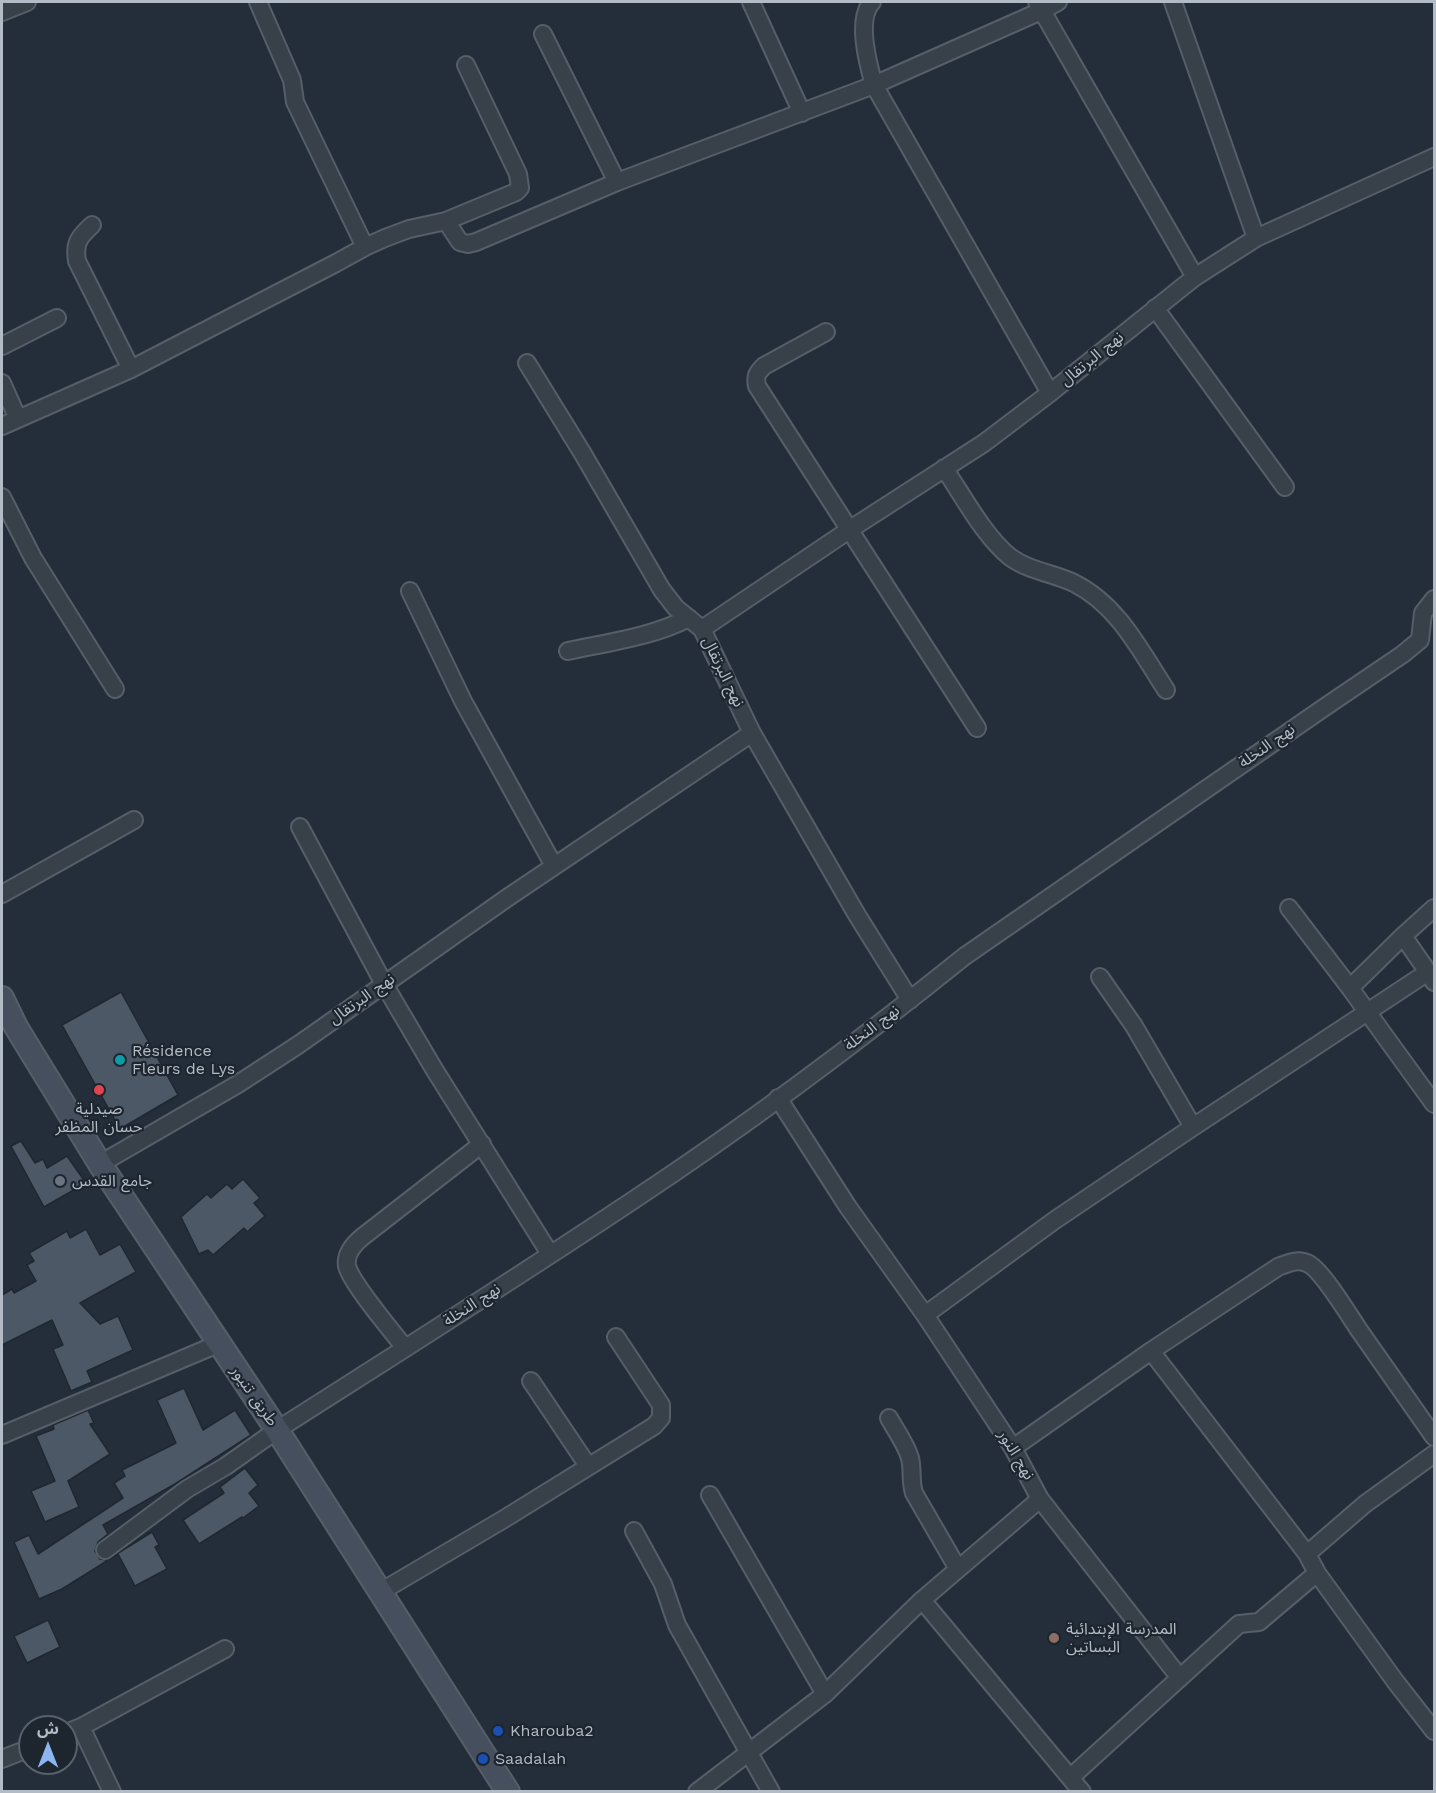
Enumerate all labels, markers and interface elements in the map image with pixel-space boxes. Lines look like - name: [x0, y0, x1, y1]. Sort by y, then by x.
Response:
- street label: نهج البرتقال: [1056, 328, 1128, 390]
- street label: نهج البرتقال: [698, 634, 748, 710]
- street label: نهج النخلة: [1235, 720, 1299, 772]
- street label: نهج البرتقال: [325, 969, 399, 1029]
- street label: نهج النخلة: [840, 1001, 904, 1055]
- place label: Résidence Fleurs de Lys: [132, 1041, 235, 1079]
- marker: Résidence Fleurs de Lys: [113, 1053, 127, 1067]
- marker: صيدلية حسان المظفر: [92, 1083, 106, 1097]
- place label: صيدلية حسان المظفر: [56, 1099, 142, 1137]
- place label: جامع القدس: [72, 1171, 152, 1191]
- marker: جامع القدس: [53, 1174, 67, 1188]
- street label: نهج النخلة: [440, 1279, 504, 1331]
- street label: طريق تنيور: [226, 1362, 282, 1430]
- street label: نهج النور: [994, 1426, 1038, 1484]
- place label: المدرسة الإبتدائية البساتين: [1066, 1619, 1177, 1657]
- marker: المدرسة الإبتدائية البساتين: [1047, 1631, 1061, 1645]
- north arrow: [18, 1715, 78, 1775]
- text: ش: [37, 1719, 59, 1738]
- place label: Kharouba2: [510, 1721, 594, 1741]
- marker: Kharouba2: [491, 1724, 505, 1738]
- place label: Saadalah: [495, 1749, 566, 1769]
- marker: Saadalah: [476, 1752, 490, 1766]

